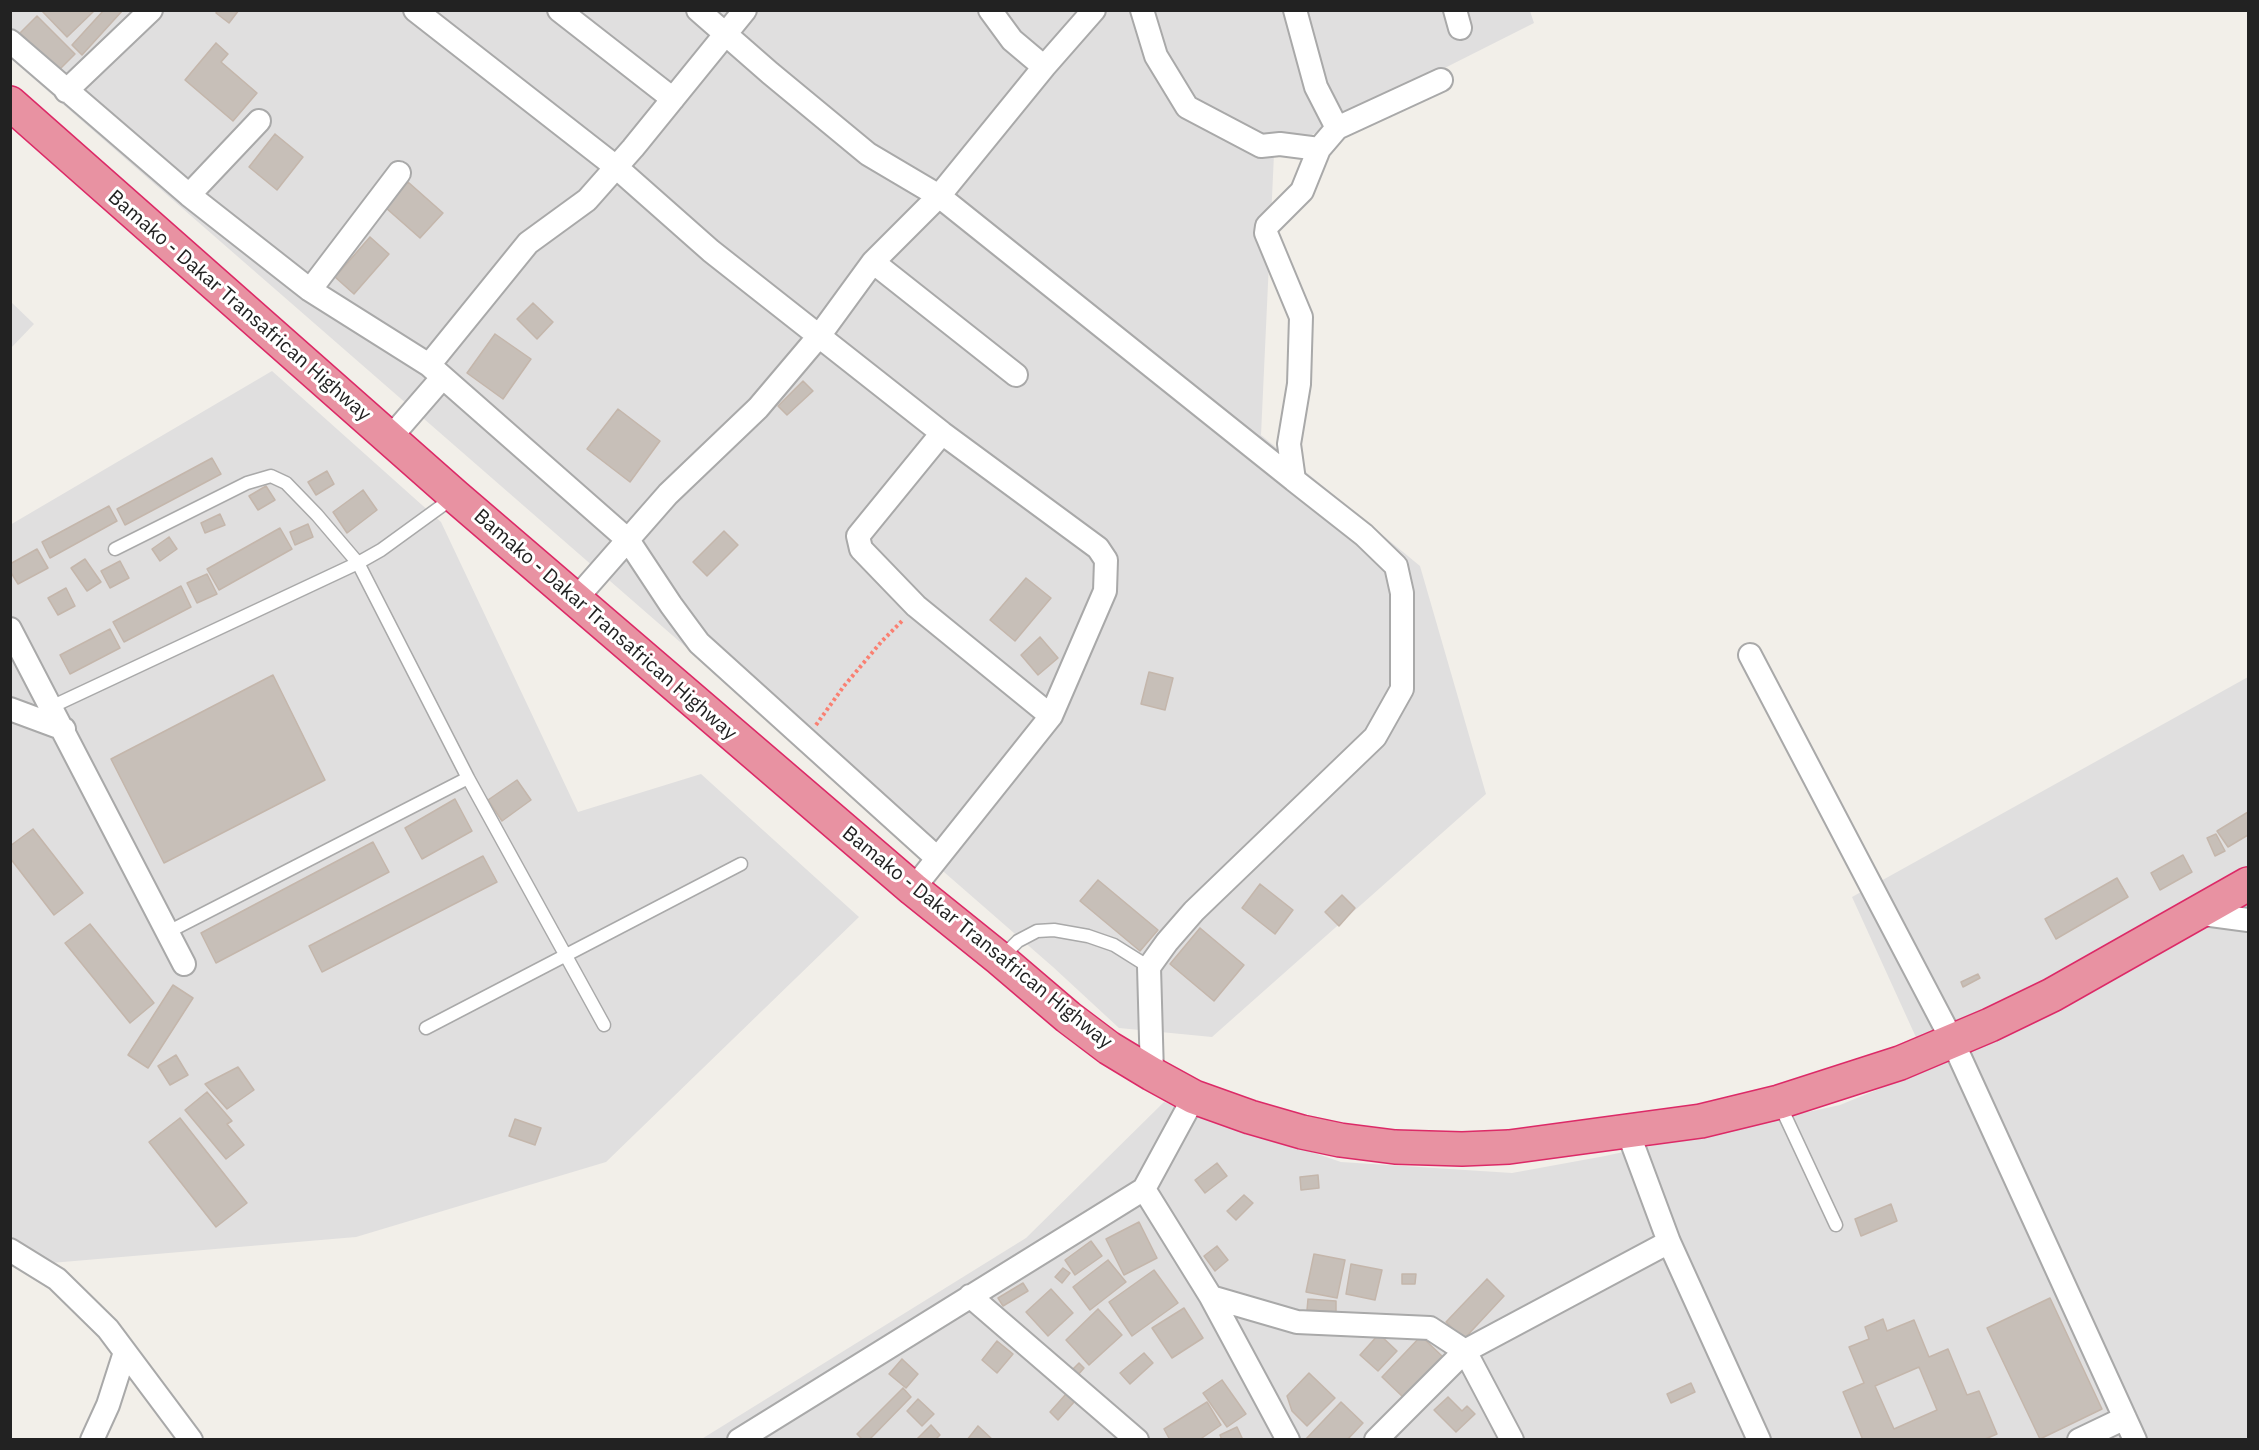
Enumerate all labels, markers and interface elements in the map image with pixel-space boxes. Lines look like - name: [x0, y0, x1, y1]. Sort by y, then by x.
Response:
- street label: Bamako - Dakar Transafrican Highway: [103, 185, 375, 427]
- street label: Bamako - Dakar Transafrican Highway: [469, 504, 741, 746]
- street label: Bamako - Dakar Transafrican Highway: [837, 822, 1117, 1054]

